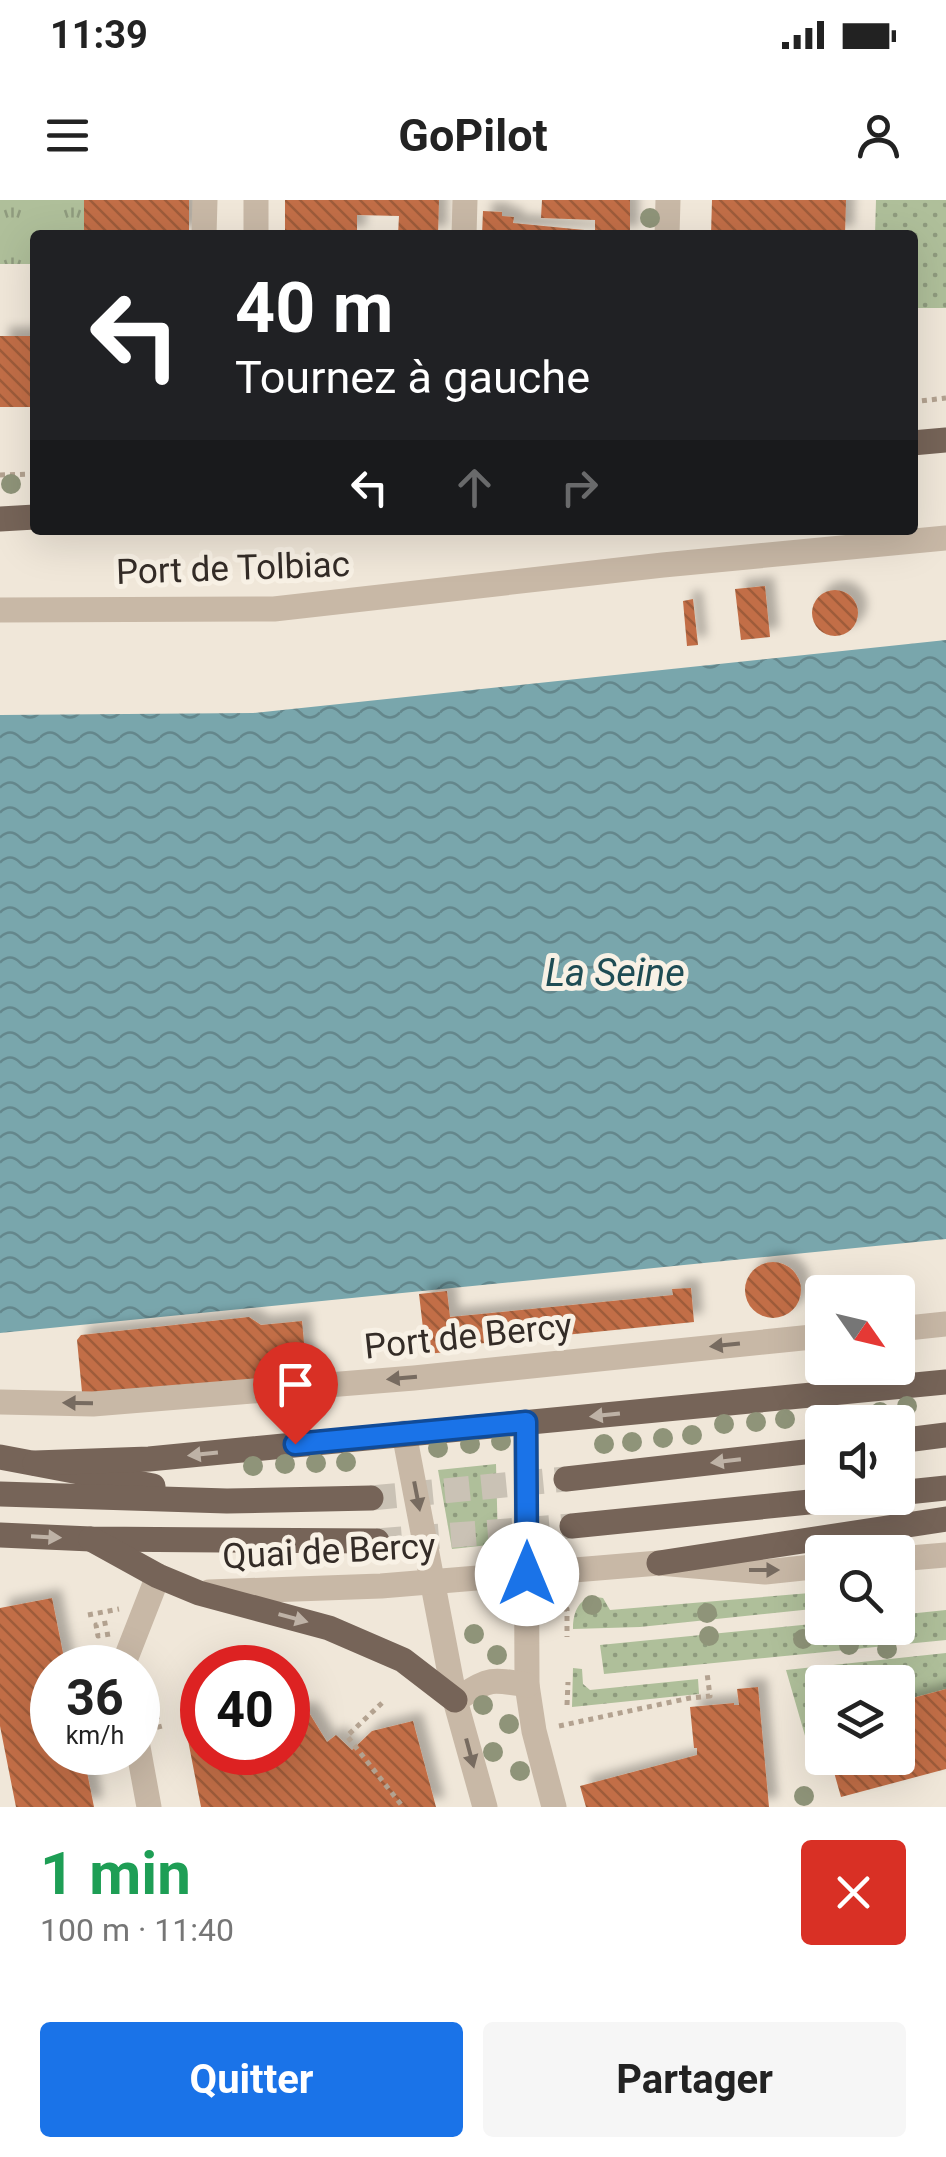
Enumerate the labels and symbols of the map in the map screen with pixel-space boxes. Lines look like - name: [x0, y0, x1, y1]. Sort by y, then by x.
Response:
- street label: Port de Tolbiac: [115, 544, 351, 593]
- water label: La Seine: [545, 951, 685, 995]
- north arrow: [805, 1275, 915, 1385]
- street label: Port de Bercy: [362, 1305, 574, 1368]
- one-way arrow: [709, 1338, 741, 1354]
- pin: [253, 1342, 338, 1445]
- one-way arrow: [386, 1371, 418, 1387]
- one-way arrow: [62, 1395, 94, 1411]
- one-way arrow: [589, 1408, 621, 1424]
- one-way arrow: [186, 1446, 218, 1462]
- one-way arrow: [709, 1453, 741, 1469]
- one-way arrow: [409, 1481, 425, 1512]
- position arrow: [475, 1522, 579, 1626]
- street label: Quai de Bercy: [221, 1525, 437, 1578]
- one-way arrow: [30, 1529, 62, 1545]
- one-way arrow: [748, 1562, 780, 1578]
- one-way arrow: [278, 1611, 309, 1626]
- speed limit sign: 40: [180, 1645, 310, 1775]
- one-way arrow: [463, 1739, 478, 1769]

